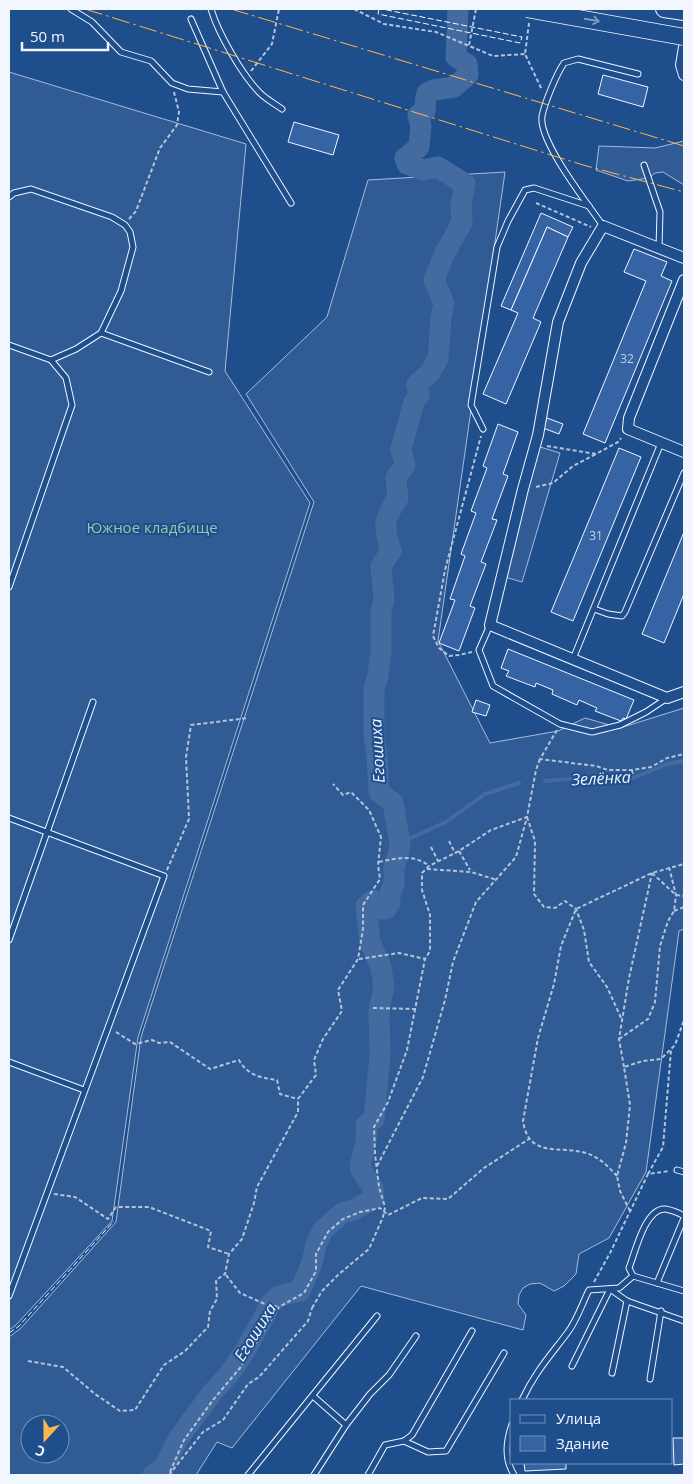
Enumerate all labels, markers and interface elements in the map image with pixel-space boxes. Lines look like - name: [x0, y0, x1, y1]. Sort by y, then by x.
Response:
- one-way arrow: [583, 16, 599, 26]
- scale bar: [22, 20, 109, 52]
- text: 50 m: [30, 26, 65, 46]
- house number: 32: [620, 350, 634, 367]
- park label: Южное кладбище: [86, 517, 218, 537]
- house number: 31: [589, 527, 603, 544]
- water label: Егошиха: [364, 718, 390, 784]
- water label: Зелёнка: [570, 765, 631, 791]
- water label: Егошиха: [229, 1299, 281, 1365]
- legend: [510, 1399, 673, 1464]
- text: Улица: [556, 1408, 601, 1428]
- north arrow: [20, 1414, 70, 1464]
- text: Здание: [556, 1433, 609, 1453]
- text: С: [33, 1441, 48, 1462]

